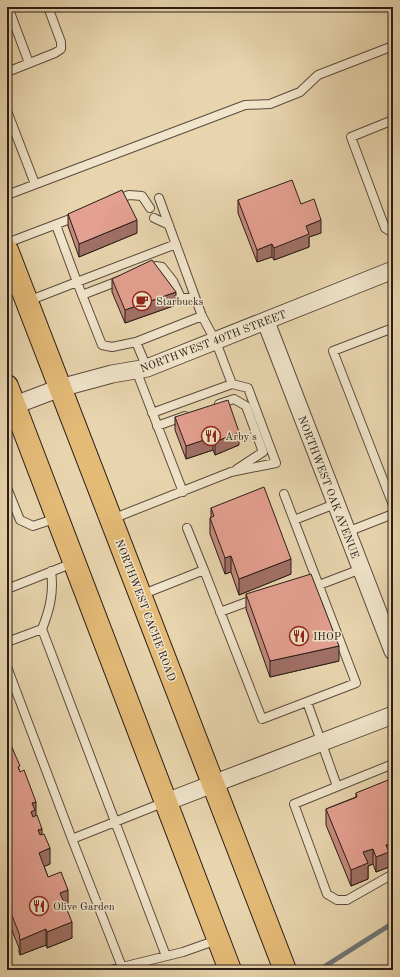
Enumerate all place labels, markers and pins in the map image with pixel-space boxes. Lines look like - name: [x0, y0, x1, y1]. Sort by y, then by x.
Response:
- cafe icon: Starbucks: [131, 290, 153, 312]
- place label: Starbucks: [156, 297, 204, 308]
- restaurant icon: Arby's: [200, 425, 222, 447]
- place label: Arby's: [225, 432, 257, 443]
- restaurant icon: IHOP: [288, 625, 310, 647]
- place label: IHOP: [313, 632, 341, 643]
- restaurant icon: Olive Garden: [28, 895, 50, 917]
- place label: Olive Garden: [53, 902, 115, 913]

